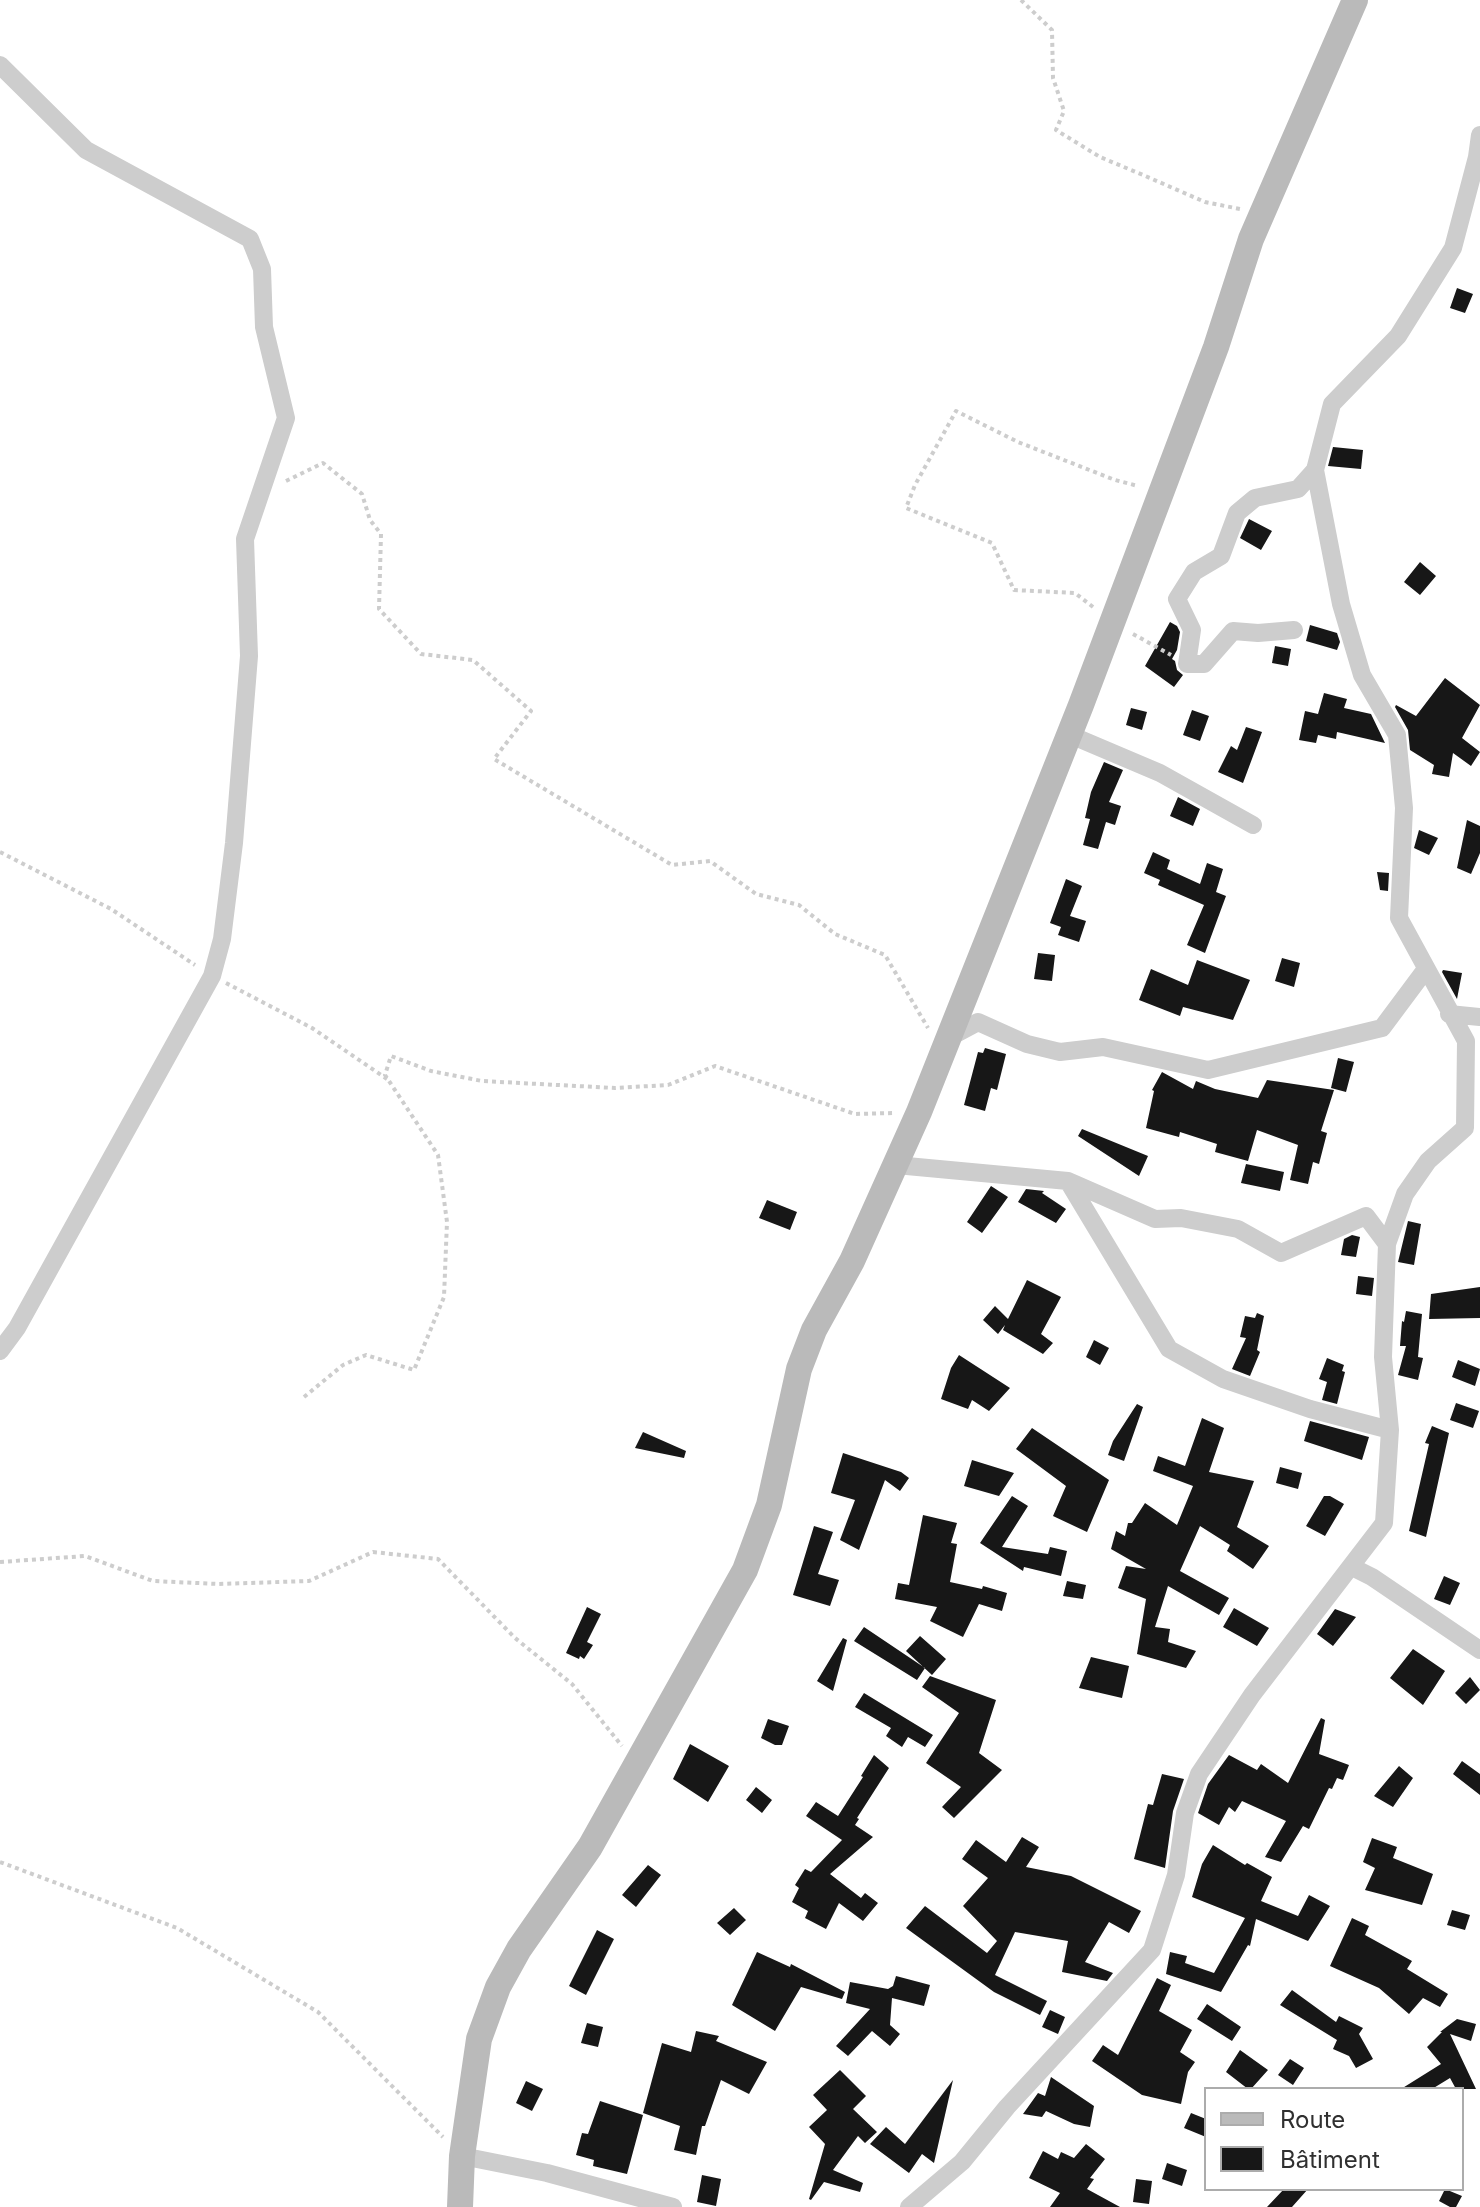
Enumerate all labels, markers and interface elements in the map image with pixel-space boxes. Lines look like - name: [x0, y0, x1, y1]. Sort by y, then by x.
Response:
- legend: [1204, 2087, 1464, 2191]
- text: Route: [1280, 2105, 1345, 2134]
- text: Bâtiment: [1280, 2145, 1380, 2174]

